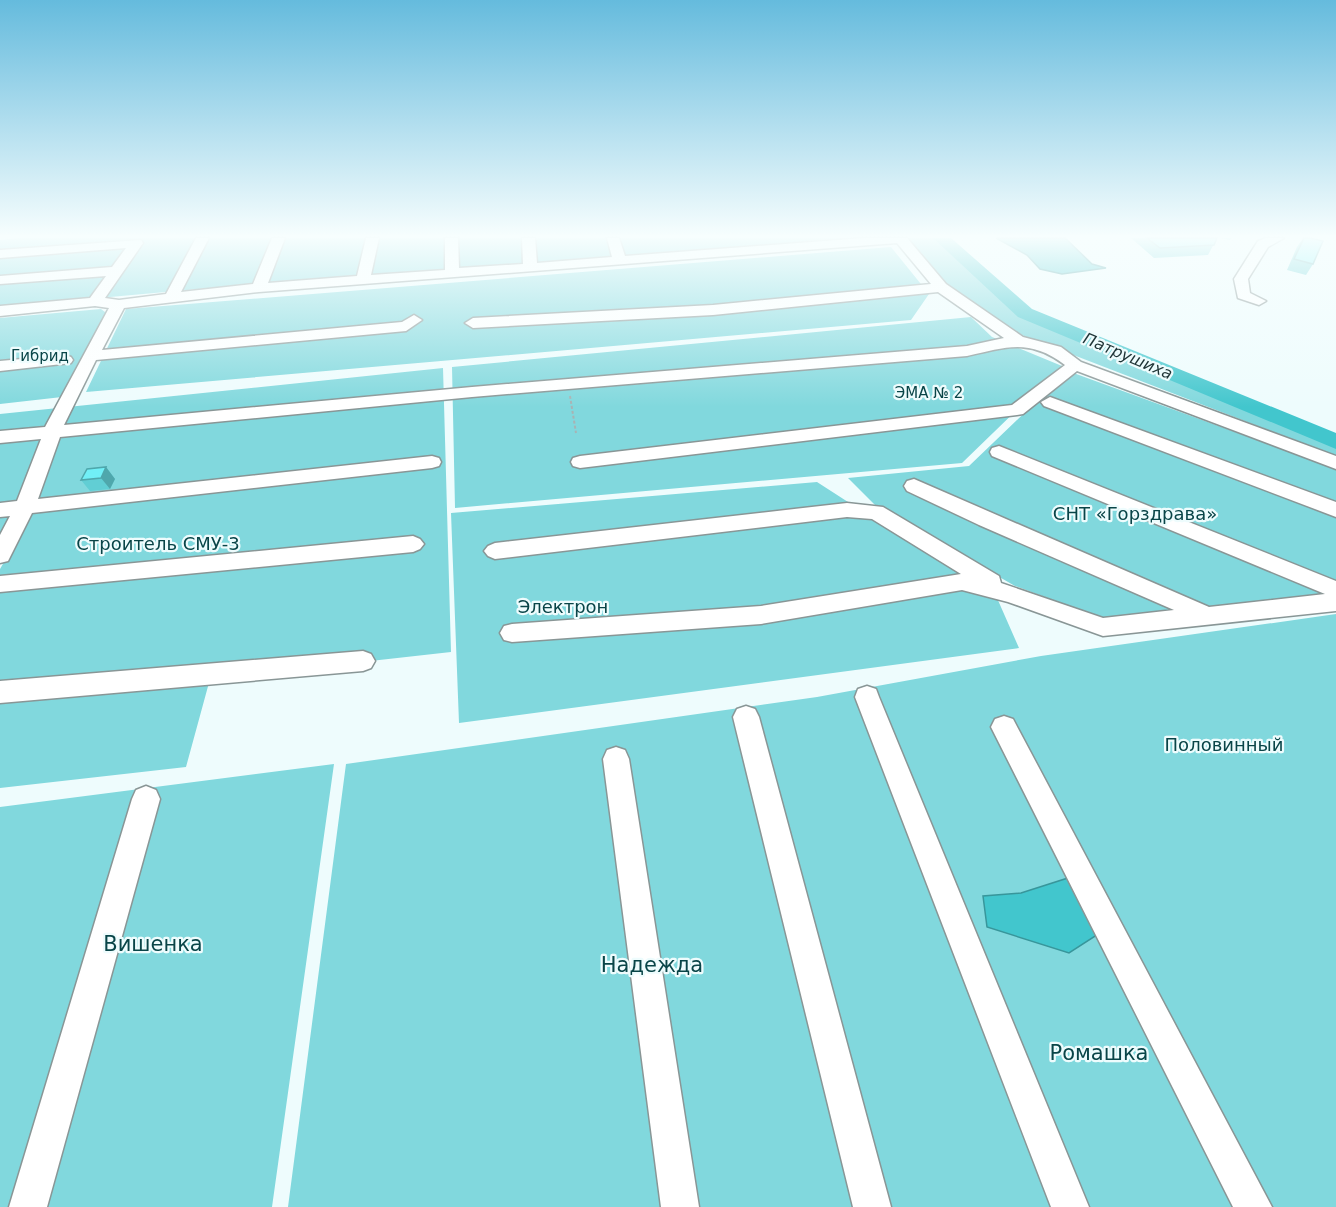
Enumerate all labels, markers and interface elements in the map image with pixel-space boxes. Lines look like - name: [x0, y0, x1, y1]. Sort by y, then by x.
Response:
- water label: Патрушиха: [1081, 329, 1175, 383]
- park label: Гибрид: [11, 347, 69, 365]
- park label: ЭМА № 2: [895, 384, 963, 402]
- park label: СНТ «Горздрава»: [1053, 503, 1217, 524]
- park label: Строитель СМУ-3: [76, 533, 240, 554]
- park label: Электрон: [518, 596, 608, 617]
- park label: Половинный: [1165, 734, 1283, 755]
- park label: Вишенка: [103, 932, 203, 956]
- park label: Надежда: [601, 953, 703, 977]
- park label: Ромашка: [1050, 1041, 1149, 1065]

